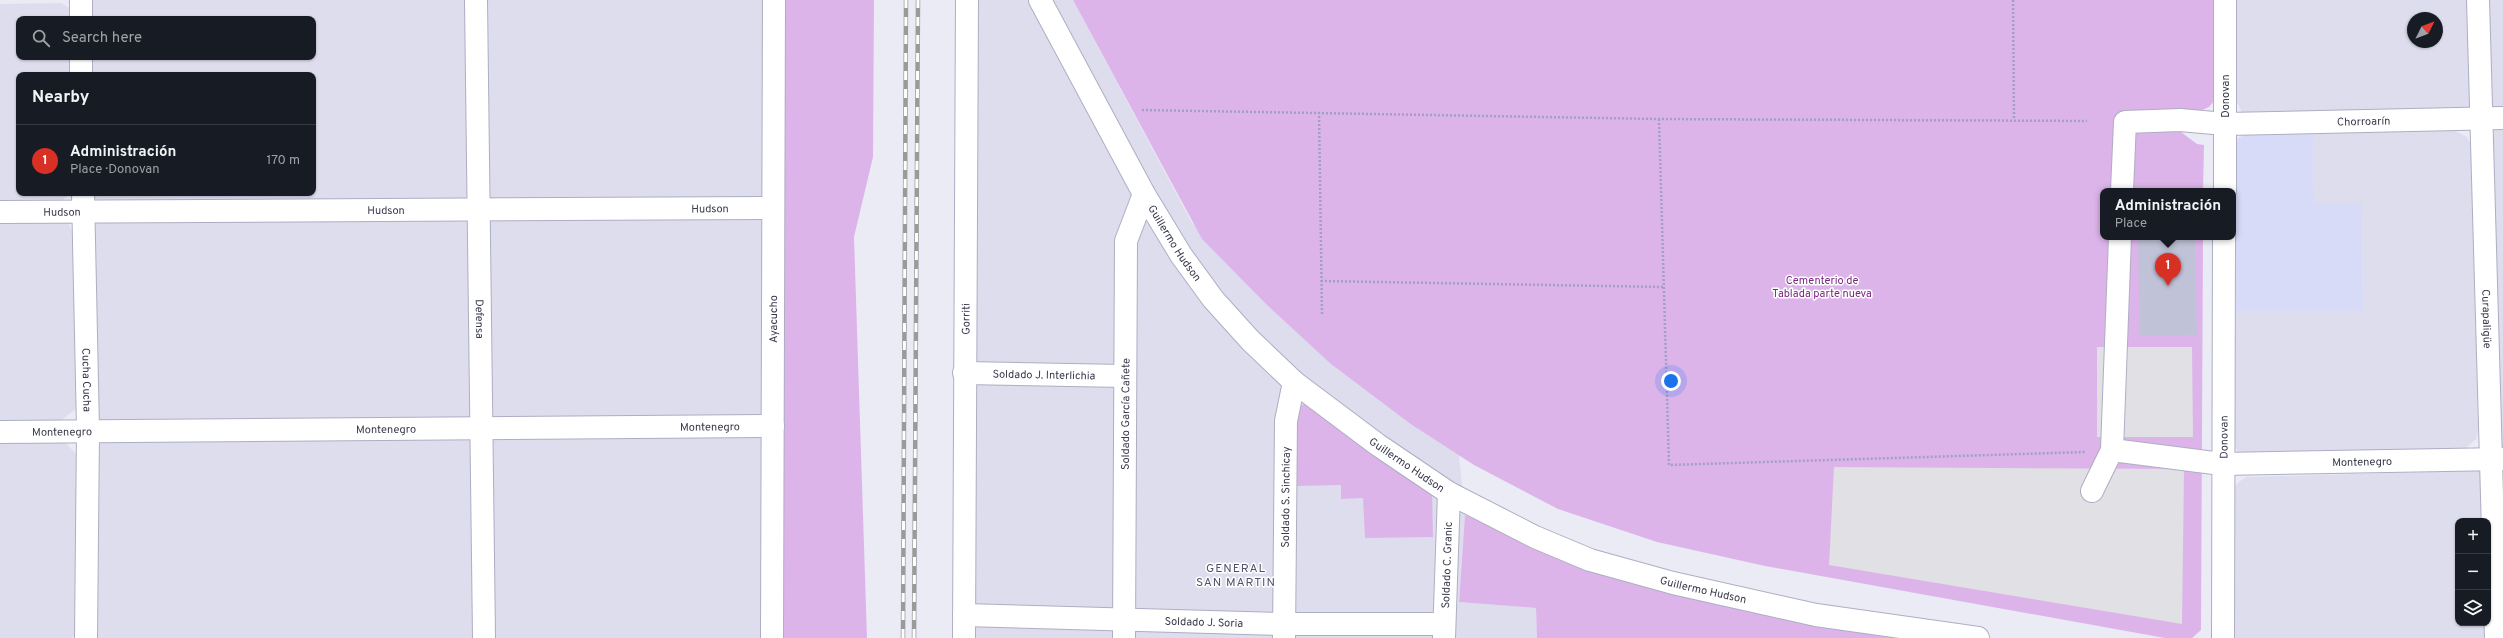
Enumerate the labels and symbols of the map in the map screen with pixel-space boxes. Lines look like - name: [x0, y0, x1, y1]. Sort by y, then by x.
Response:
- north arrow: [2407, 12, 2443, 48]
- street label: Donovan: [2219, 74, 2233, 118]
- street label: Chorroarín: [2337, 114, 2391, 130]
- street label: Hudson: [691, 202, 729, 216]
- street label: Guillermo Hudson: [1144, 203, 1204, 284]
- street label: Hudson: [367, 204, 405, 218]
- street label: Hudson: [43, 206, 81, 220]
- pin: 1: [2155, 253, 2181, 286]
- park label: Cementerio de Tablada parte nueva: [1772, 274, 1872, 301]
- street label: Curapaligüe: [2478, 289, 2494, 349]
- street label: Ayacucho: [767, 295, 781, 343]
- street label: Defensa: [472, 299, 486, 339]
- street label: Gorriti: [959, 303, 974, 335]
- street label: Cucha Cucha: [78, 348, 94, 412]
- street label: Soldado García Cañete: [1119, 358, 1133, 470]
- street label: Soldado J. Interlichia: [993, 368, 1096, 383]
- your location: [1661, 371, 1681, 391]
- street label: Donovan: [2217, 415, 2232, 459]
- street label: Montenegro: [680, 420, 740, 435]
- street label: Montenegro: [356, 423, 416, 437]
- street label: Montenegro: [32, 425, 92, 440]
- street label: Guillermo Hudson: [1366, 435, 1447, 496]
- street label: Soldado S. Sinchicay: [1279, 446, 1294, 548]
- street label: Montenegro: [2332, 455, 2392, 470]
- street label: Soldado C. Granic: [1439, 521, 1456, 609]
- district label: GENERAL SAN MARTIN: [1196, 561, 1276, 591]
- street label: Guillermo Hudson: [1658, 574, 1748, 607]
- street label: Soldado J. Soria: [1164, 615, 1244, 631]

